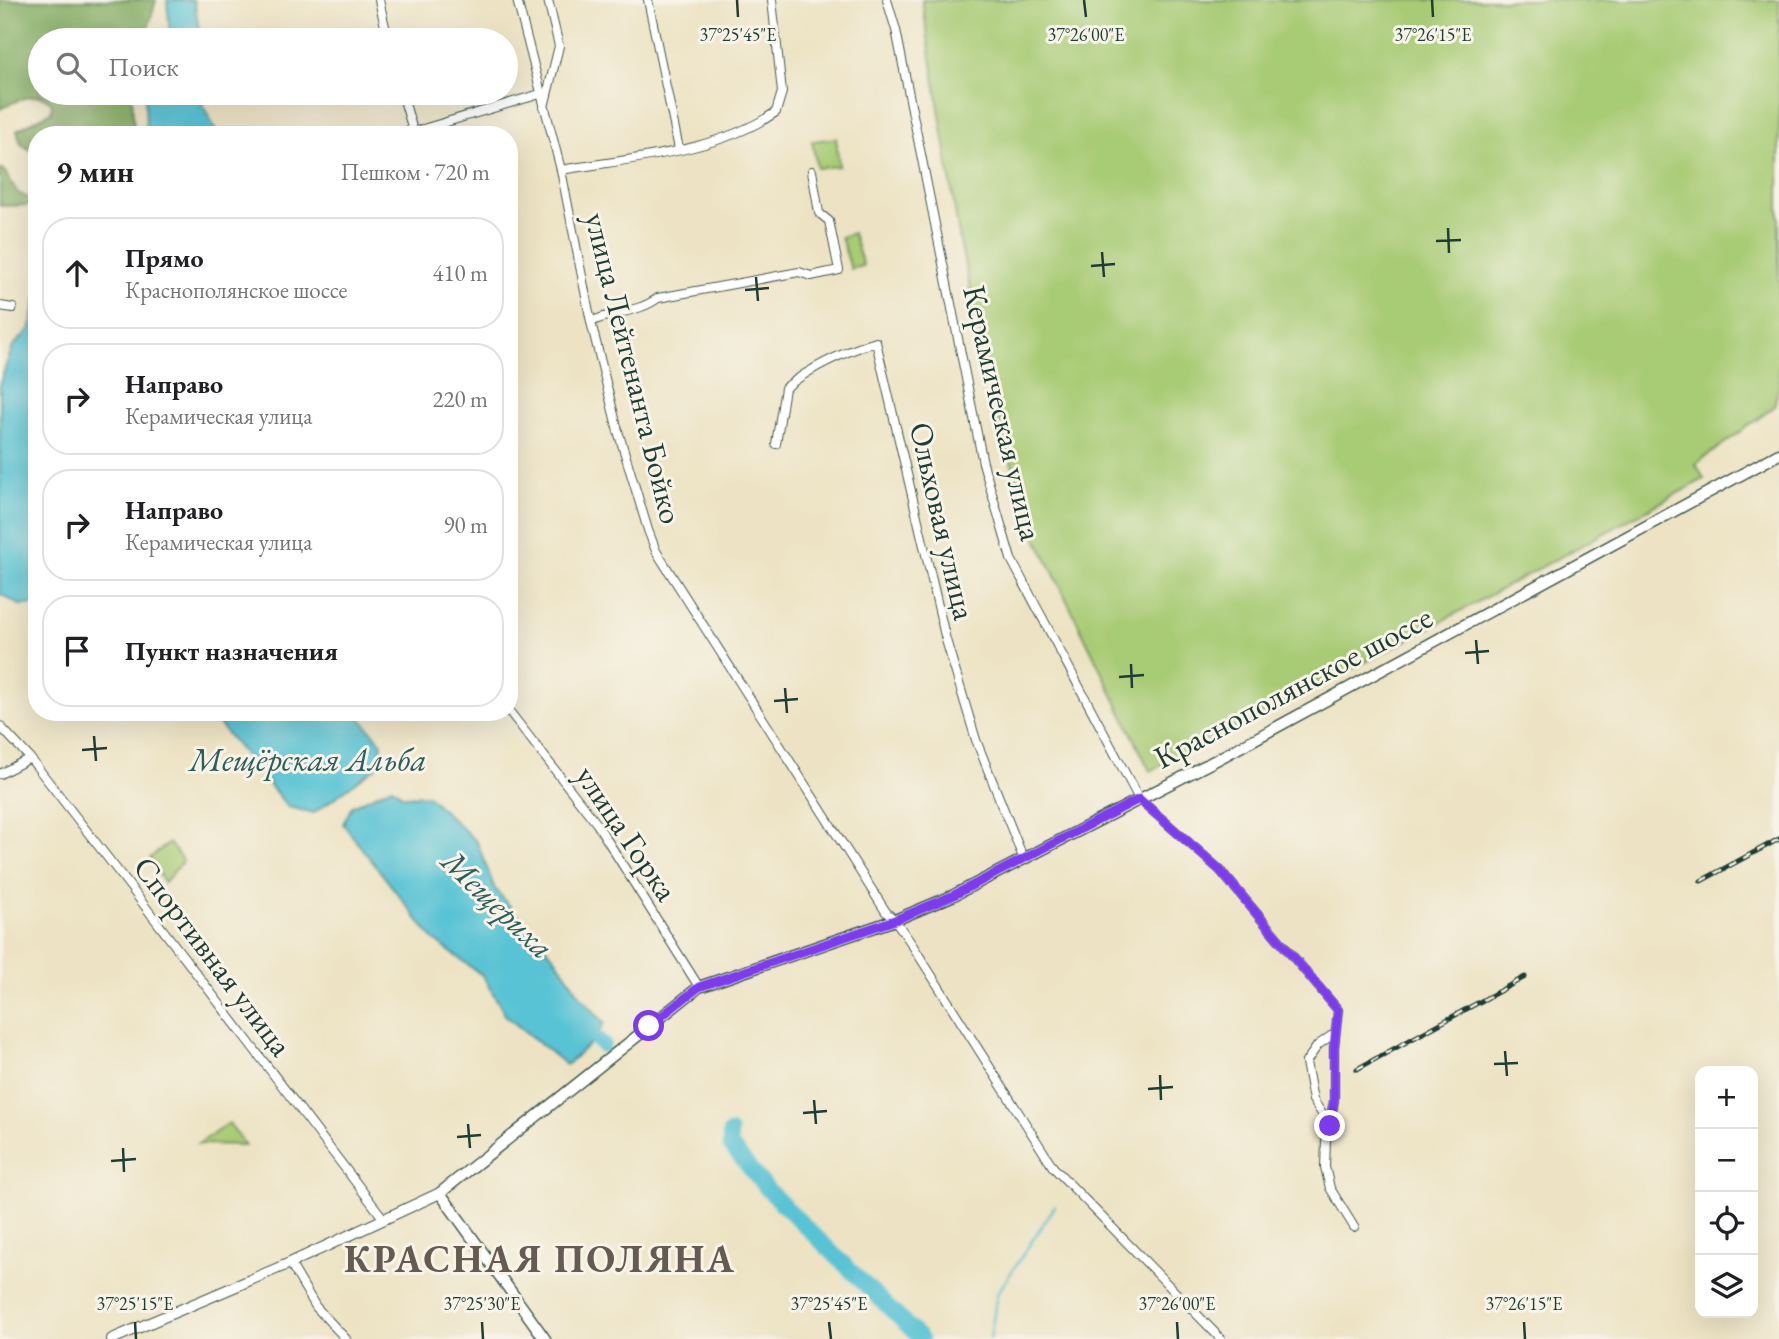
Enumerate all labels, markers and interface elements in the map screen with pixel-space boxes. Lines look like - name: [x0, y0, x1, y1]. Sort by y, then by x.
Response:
- text: 37°25'45"E: [700, 23, 776, 46]
- text: 37°26'00"E: [1048, 23, 1124, 46]
- text: 37°26'15"E: [1395, 23, 1471, 46]
- search box: [28, 28, 518, 105]
- icon: search: [52, 48, 90, 86]
- text: Поиск: [108, 50, 179, 84]
- text: 9 мин: [56, 152, 134, 191]
- text: Пешком · 720 m: [341, 157, 490, 187]
- street label: улица Лейтенанта Бойко: [575, 208, 693, 528]
- text: Прямо: [125, 241, 204, 275]
- icon: ahead: [58, 254, 96, 292]
- text: 410 m: [432, 258, 488, 288]
- text: Краснополянское шоссе: [125, 275, 348, 305]
- street label: Керамическая улица: [953, 281, 1053, 545]
- text: Направо: [125, 367, 223, 401]
- icon: right: [58, 380, 96, 418]
- text: 220 m: [432, 384, 488, 414]
- text: Керамическая улица: [125, 401, 312, 431]
- street label: Ольховая улица: [900, 418, 986, 624]
- text: Направо: [125, 493, 223, 527]
- icon: right: [58, 506, 96, 544]
- text: 90 m: [443, 510, 488, 540]
- text: Керамическая улица: [125, 527, 312, 557]
- street label: Краснополянское шоссе: [1146, 596, 1440, 778]
- icon: arrive: [58, 632, 96, 670]
- text: Пункт назначения: [125, 634, 338, 668]
- water label: Мещёрская Альба: [187, 738, 427, 781]
- street label: улица Горка: [566, 757, 688, 909]
- water label: Мещериха: [431, 839, 563, 968]
- street label: Спортивная улица: [124, 848, 302, 1065]
- route start: [633, 1010, 664, 1041]
- map controls: [1695, 1066, 1758, 1318]
- button: +: [1695, 1066, 1758, 1129]
- route end: [1314, 1110, 1345, 1141]
- button: −: [1695, 1129, 1758, 1192]
- button: locate: [1695, 1192, 1758, 1255]
- district label: КРАСНАЯ ПОЛЯНА: [344, 1234, 736, 1283]
- button: layers: [1695, 1255, 1758, 1318]
- text: 37°25'15"E: [97, 1292, 173, 1315]
- text: 37°25'30"E: [444, 1292, 520, 1315]
- text: 37°25'45"E: [791, 1292, 867, 1315]
- text: 37°26'00"E: [1139, 1292, 1215, 1315]
- text: 37°26'15"E: [1486, 1292, 1562, 1315]

